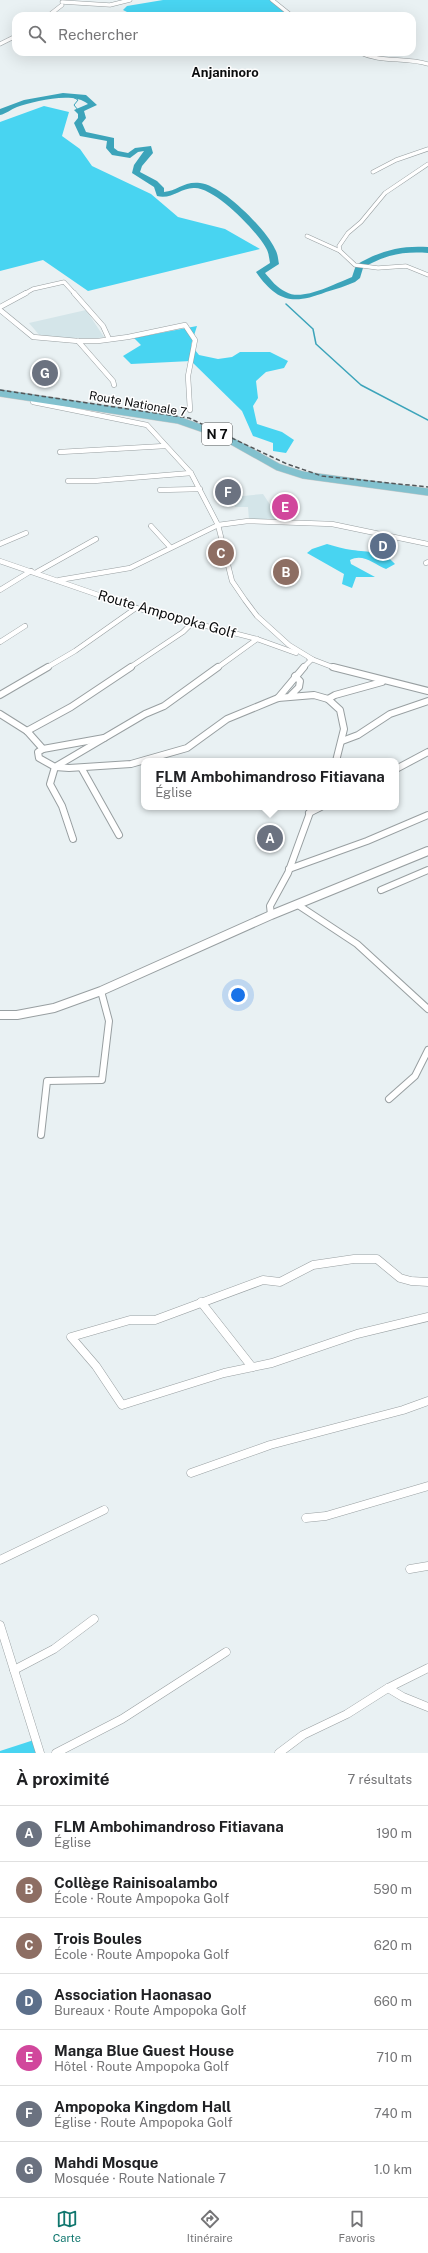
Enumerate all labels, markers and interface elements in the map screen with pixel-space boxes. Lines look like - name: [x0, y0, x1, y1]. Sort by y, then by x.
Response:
- search box: [12, 12, 416, 56]
- icon: search: [26, 23, 48, 45]
- text: Rechercher: [58, 26, 138, 43]
- district label: Anjaninoro: [191, 65, 259, 80]
- pin: G: [32, 358, 58, 388]
- street label: Route Nationale 7: [88, 388, 188, 420]
- road number: N 7: [202, 423, 232, 445]
- pin: F: [215, 477, 241, 507]
- pin: E: [272, 492, 298, 522]
- pin: D: [370, 531, 396, 561]
- pin: C: [208, 538, 234, 568]
- pin: B: [273, 557, 299, 587]
- street label: Route Ampopoka Golf: [96, 587, 238, 641]
- popup: [141, 758, 399, 810]
- text: FLM Ambohimandroso Fitiavana: [155, 768, 385, 785]
- text: Église: [155, 785, 192, 800]
- pin: A: [257, 823, 283, 853]
- your location: [228, 985, 248, 1005]
- text: À proximité: [16, 1769, 110, 1789]
- text: 7 résultats: [348, 1772, 412, 1787]
- text: FLM Ambohimandroso Fitiavana: [54, 1818, 284, 1835]
- text: A: [24, 1826, 34, 1841]
- text: 190 m: [376, 1826, 412, 1841]
- text: Église: [54, 1835, 91, 1850]
- text: Collège Rainisoalambo: [54, 1874, 218, 1891]
- text: B: [25, 1882, 33, 1897]
- text: 590 m: [373, 1882, 412, 1897]
- text: École · Route Ampopoka Golf: [54, 1891, 229, 1906]
- text: Trois Boules: [54, 1930, 142, 1947]
- text: C: [24, 1938, 34, 1953]
- text: 620 m: [374, 1938, 412, 1953]
- text: École · Route Ampopoka Golf: [54, 1947, 229, 1962]
- text: Association Haonasao: [54, 1986, 212, 2003]
- text: D: [24, 1994, 34, 2009]
- text: 660 m: [374, 1994, 412, 2009]
- text: Bureaux · Route Ampopoka Golf: [54, 2003, 246, 2018]
- text: Manga Blue Guest House: [54, 2042, 234, 2059]
- text: E: [25, 2050, 33, 2065]
- text: 710 m: [376, 2050, 412, 2065]
- text: Hôtel · Route Ampopoka Golf: [54, 2059, 229, 2074]
- text: Ampopoka Kingdom Hall: [54, 2098, 231, 2115]
- text: F: [25, 2106, 33, 2121]
- text: 740 m: [374, 2106, 412, 2121]
- text: Église · Route Ampopoka Golf: [54, 2115, 233, 2130]
- text: Mahdi Mosque: [54, 2154, 158, 2171]
- text: G: [24, 2162, 34, 2177]
- text: 1.0 km: [374, 2162, 412, 2177]
- text: Mosquée · Route Nationale 7: [54, 2171, 226, 2186]
- tab: Carte: [53, 2208, 81, 2244]
- tab: Itinéraire: [187, 2208, 233, 2244]
- tab: Favoris: [339, 2208, 375, 2244]

